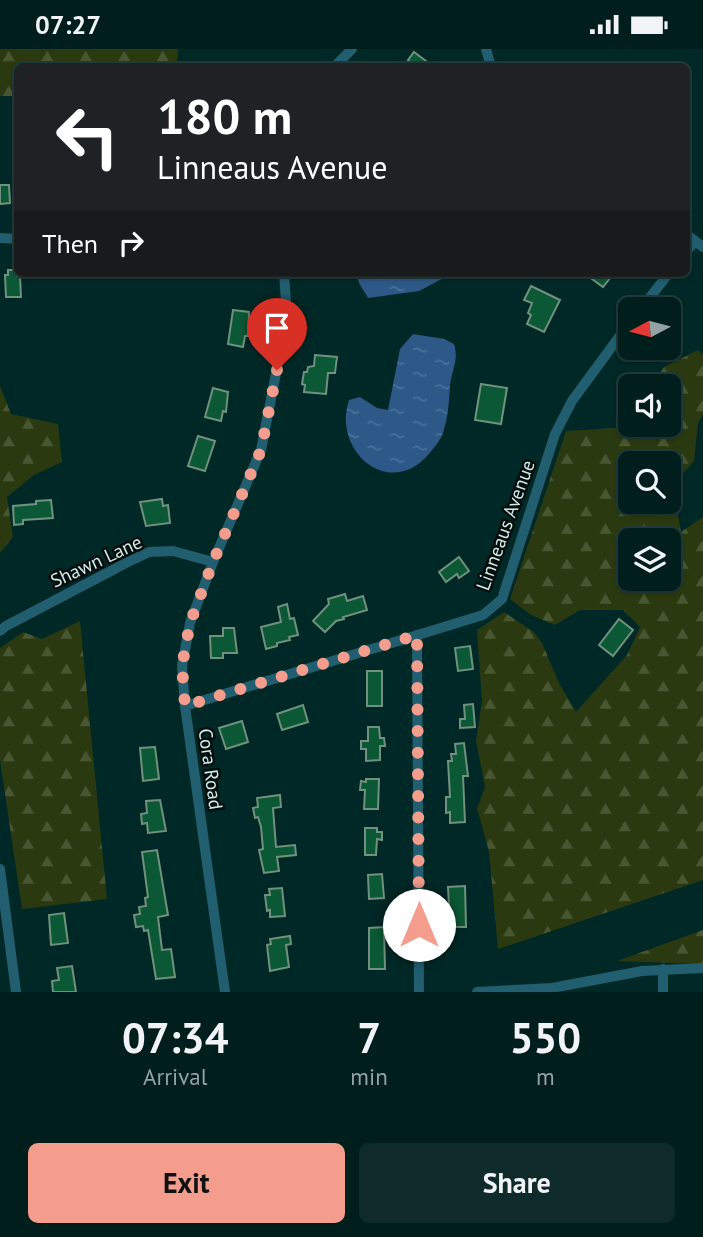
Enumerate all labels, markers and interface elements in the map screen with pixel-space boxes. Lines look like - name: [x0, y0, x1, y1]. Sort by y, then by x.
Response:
- text: 07:27: [35, 8, 101, 41]
- text: 180 m: [157, 84, 292, 148]
- icon: left: [42, 91, 133, 182]
- text: Linneaus Avenue: [157, 146, 387, 188]
- icon: right: [112, 224, 150, 262]
- text: Then: [42, 227, 98, 260]
- north arrow: [618, 297, 681, 361]
- map controls: [618, 297, 681, 591]
- pin: [247, 298, 307, 370]
- icon: arrive: [258, 309, 296, 347]
- button: sound: [618, 374, 681, 437]
- button: search: [618, 451, 681, 514]
- street label: Linneaus Avenue: [470, 457, 540, 593]
- button: layers: [618, 528, 681, 591]
- street label: Shawn Lane: [46, 529, 146, 593]
- street label: Cora Road: [193, 727, 229, 811]
- position arrow: [382, 888, 456, 962]
- text: 07:34: [122, 1010, 228, 1065]
- text: 7: [357, 1010, 381, 1065]
- text: 550: [510, 1010, 581, 1065]
- text: Arrival: [143, 1062, 207, 1091]
- text: min: [350, 1062, 388, 1091]
- text: m: [536, 1062, 555, 1091]
- button: Exit: [28, 1143, 345, 1223]
- button: Share: [359, 1143, 675, 1223]

